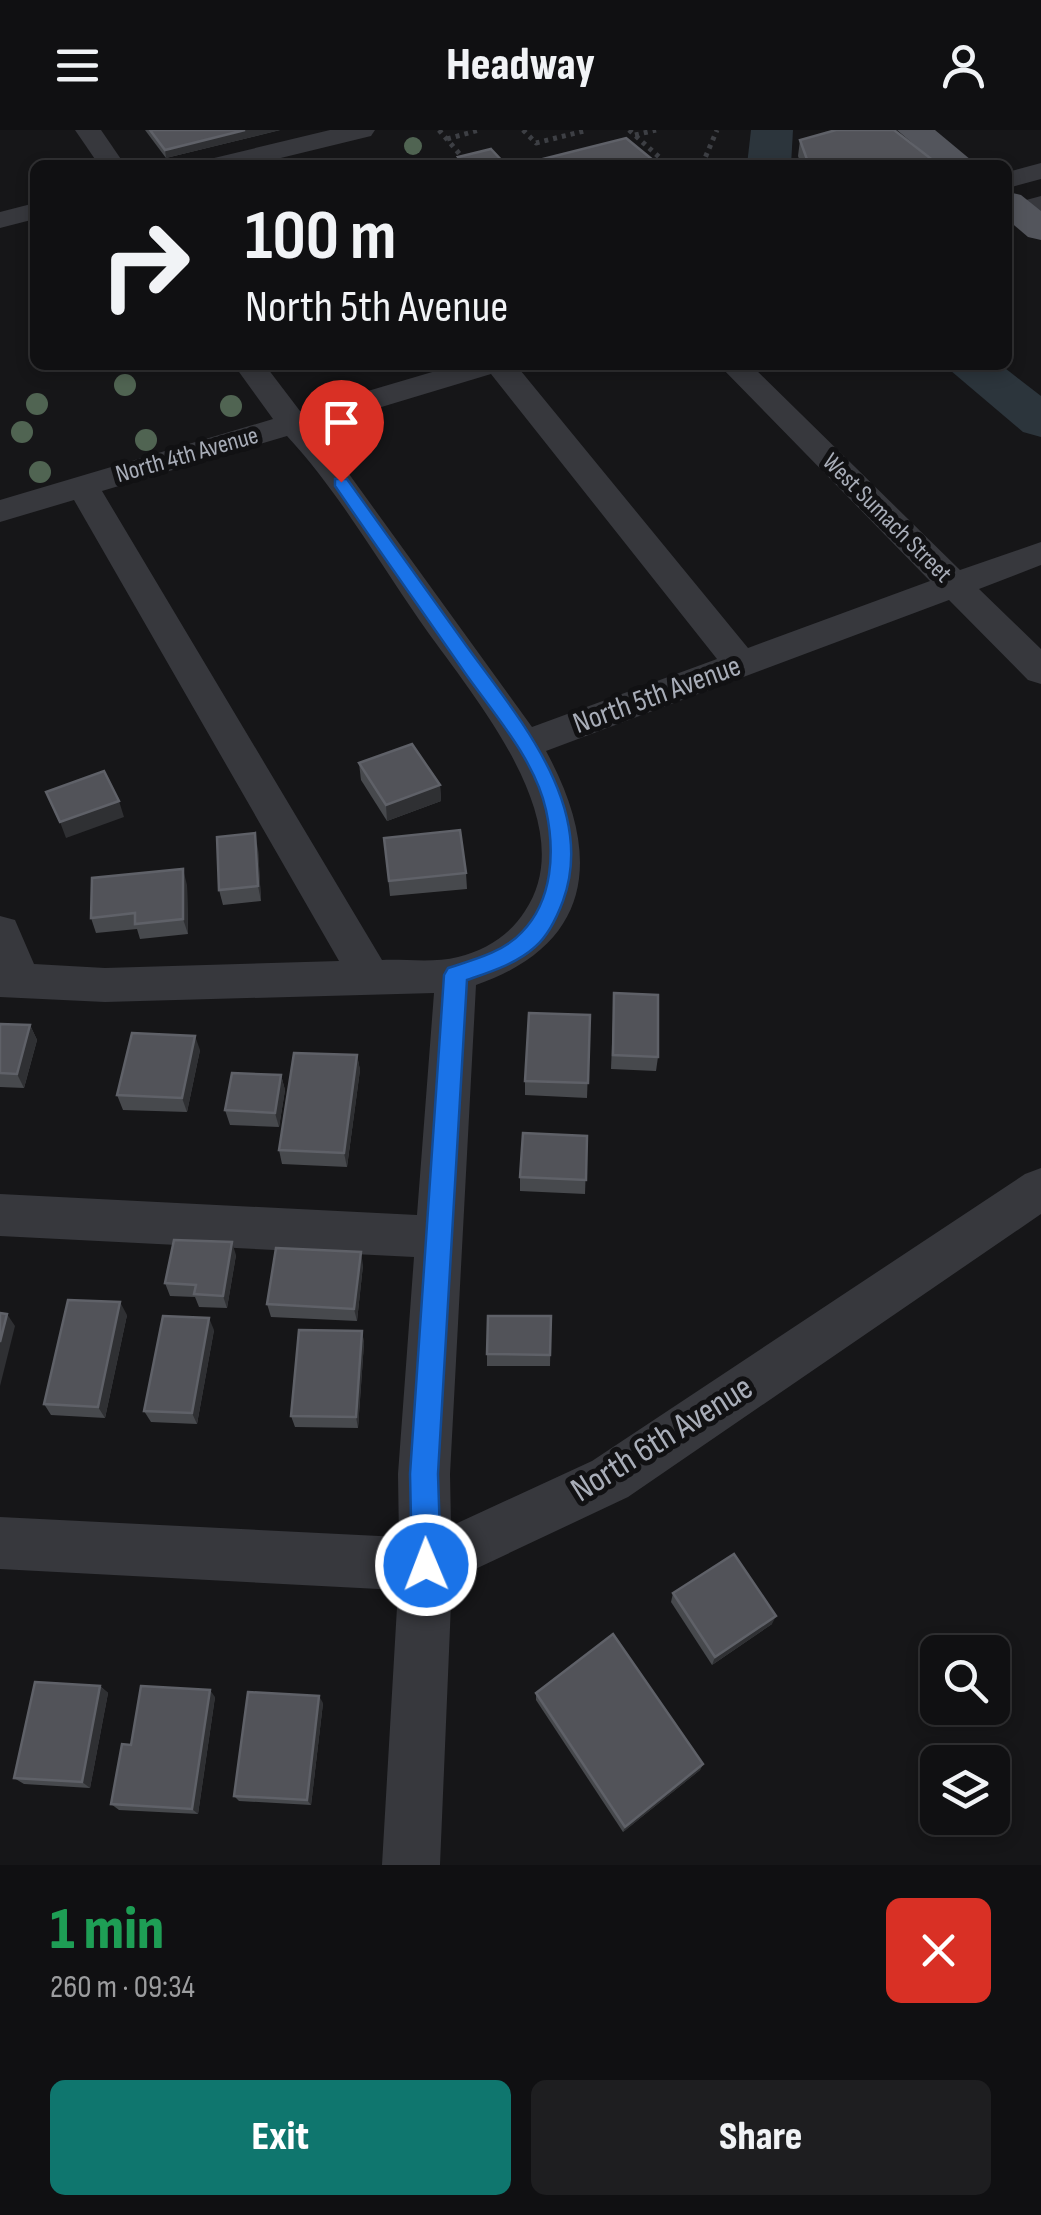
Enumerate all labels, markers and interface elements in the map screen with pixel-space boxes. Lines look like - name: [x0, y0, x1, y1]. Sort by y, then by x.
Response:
- icon: menu: [50, 38, 105, 93]
- text: Headway: [446, 38, 595, 93]
- icon: person: [936, 38, 991, 93]
- text: 100 m: [245, 195, 396, 279]
- icon: right: [80, 200, 210, 330]
- text: North 5th Avenue: [245, 280, 508, 335]
- pin: [299, 380, 384, 483]
- icon: arrive: [314, 395, 369, 450]
- street label: North 4th Avenue: [112, 420, 262, 490]
- street label: West Sumach Street: [816, 447, 958, 589]
- street label: North 5th Avenue: [568, 648, 746, 742]
- street label: North 6th Avenue: [563, 1366, 761, 1512]
- position arrow: [374, 1513, 478, 1617]
- map controls: [920, 1635, 1010, 1835]
- button: search: [920, 1635, 1010, 1725]
- button: layers: [920, 1745, 1010, 1835]
- text: 1 min: [50, 1894, 164, 1966]
- button: close: [886, 1898, 991, 2003]
- text: 260 m · 09:34: [50, 1968, 195, 2007]
- button: Exit: [50, 2080, 511, 2195]
- button: Share: [531, 2080, 991, 2195]

